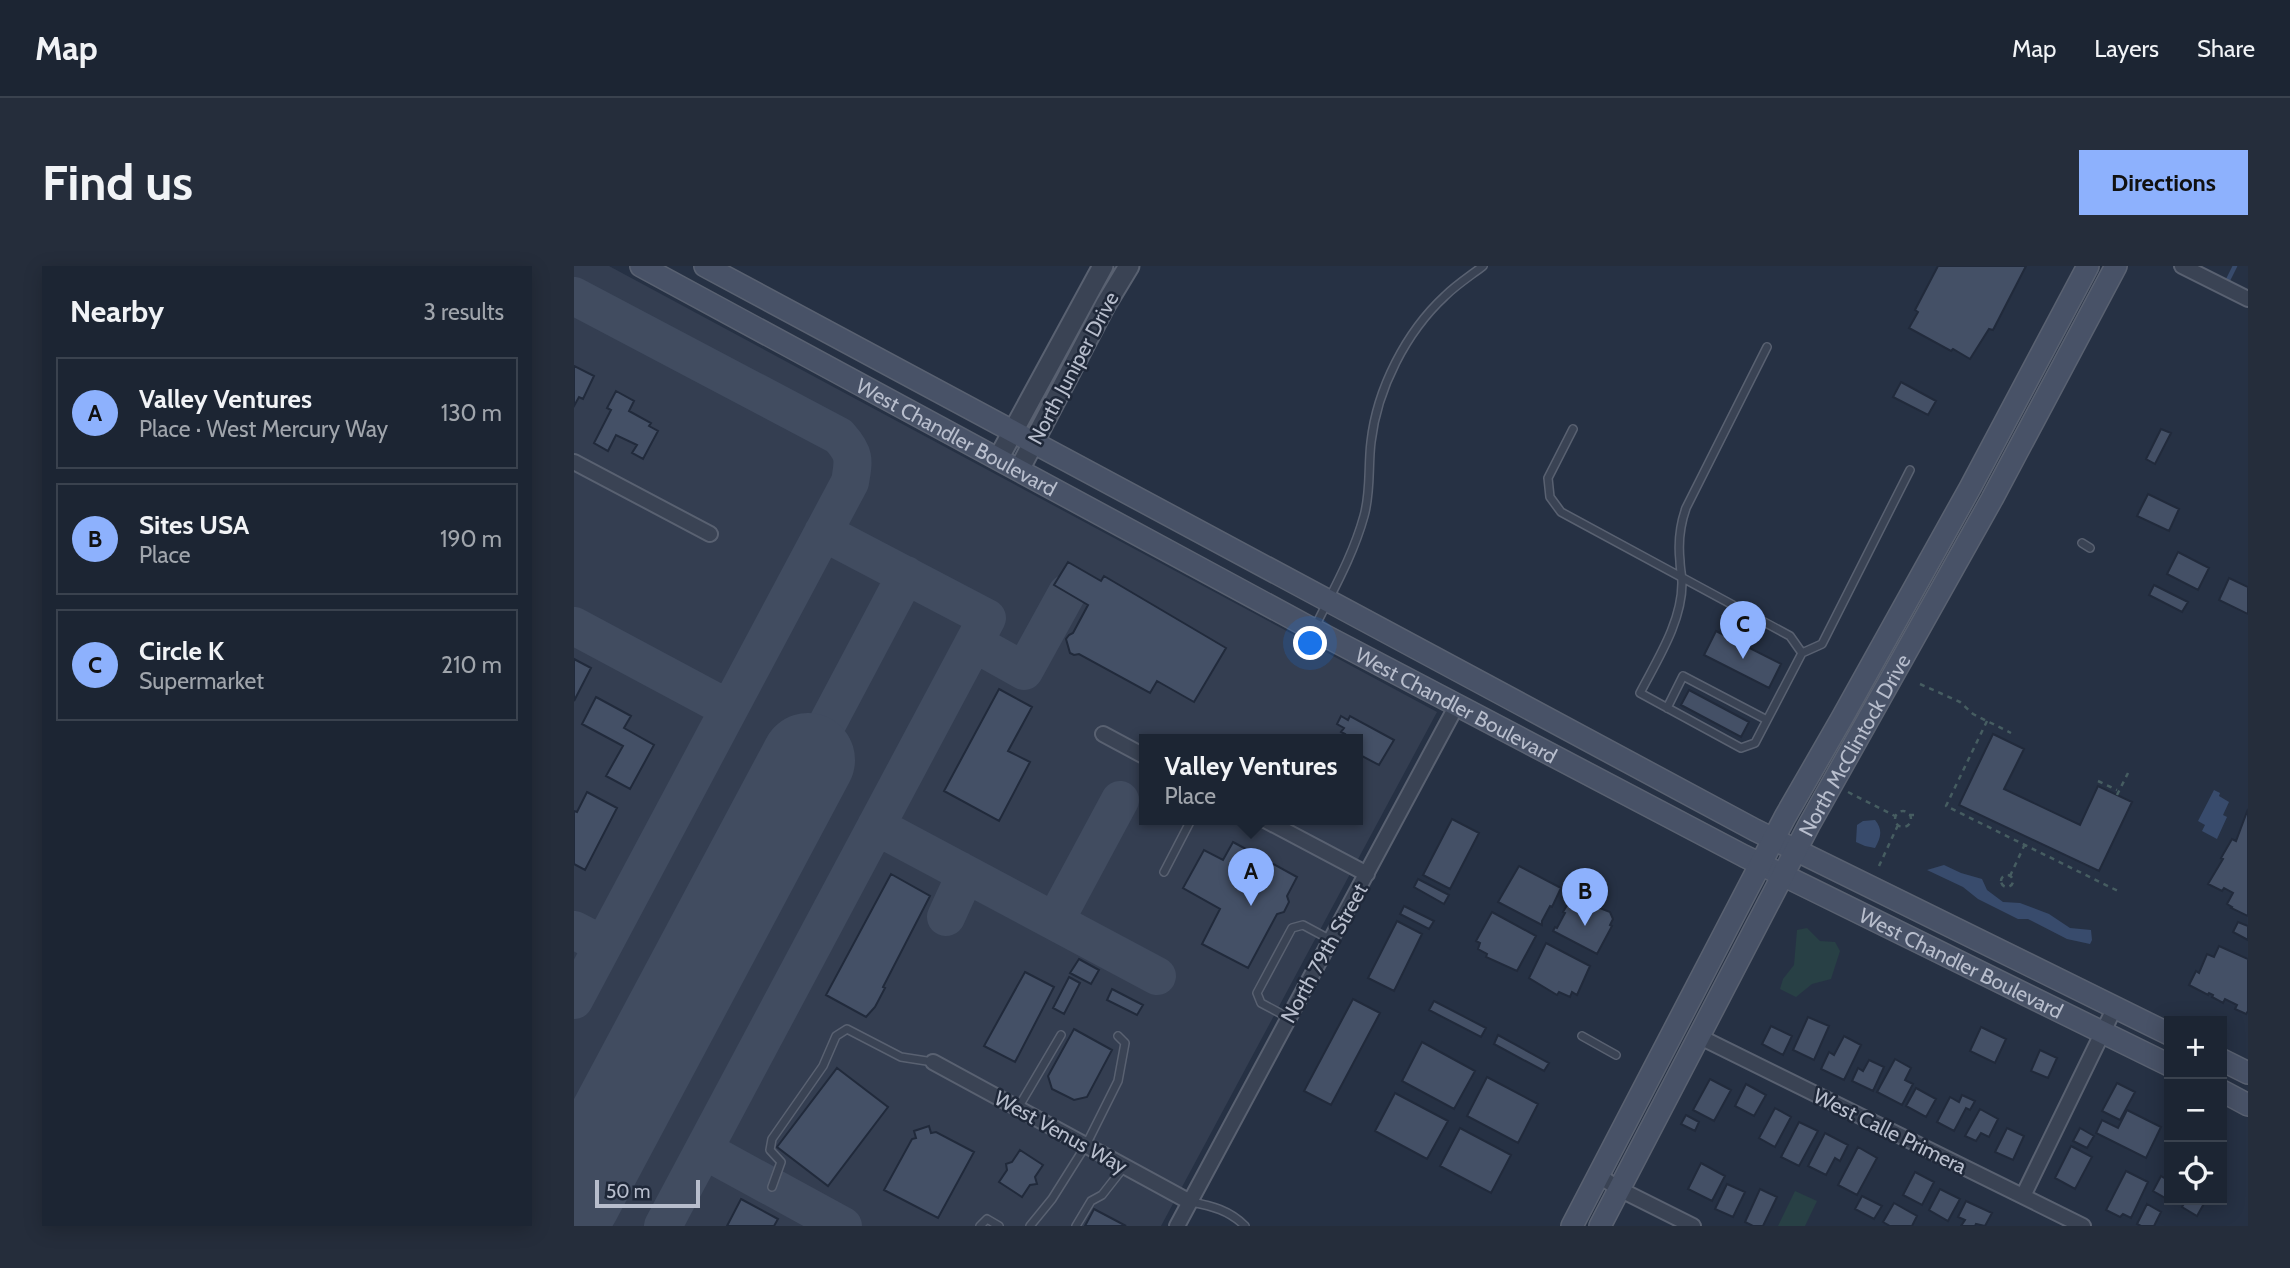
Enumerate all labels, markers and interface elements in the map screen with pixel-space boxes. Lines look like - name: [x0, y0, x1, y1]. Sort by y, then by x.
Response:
- text: Map: [35, 28, 98, 68]
- text: Map: [2012, 34, 2056, 63]
- text: Layers: [2094, 34, 2159, 63]
- text: Share: [2197, 34, 2255, 63]
- button: Directions: [2079, 150, 2248, 215]
- text: Find us: [42, 153, 193, 212]
- street label: North Juniper Drive: [1022, 287, 1124, 449]
- text: Nearby: [70, 293, 164, 330]
- text: 3 results: [423, 298, 504, 326]
- street label: West Chandler Boulevard: [852, 372, 1061, 501]
- text: Valley Ventures: [139, 383, 312, 415]
- text: A: [88, 399, 102, 427]
- text: 130 m: [441, 399, 502, 427]
- text: Place · West Mercury Way: [139, 415, 388, 443]
- text: Sites USA: [139, 509, 249, 541]
- text: B: [88, 525, 102, 553]
- text: 190 m: [440, 525, 502, 553]
- text: Place: [139, 541, 191, 569]
- pin: C: [1720, 601, 1766, 659]
- your location: [1293, 626, 1327, 660]
- text: Circle K: [139, 635, 224, 667]
- street label: West Chandler Boulevard: [1351, 642, 1561, 768]
- street label: North McClintock Drive: [1793, 649, 1915, 840]
- text: C: [88, 651, 102, 679]
- text: 210 m: [441, 651, 502, 679]
- text: Supermarket: [139, 667, 264, 695]
- popup: [1139, 734, 1363, 825]
- text: Valley Ventures: [1165, 750, 1337, 782]
- text: Place: [1165, 782, 1216, 810]
- pin: A: [1228, 848, 1274, 906]
- pin: B: [1562, 868, 1608, 926]
- street label: North 79th Street: [1275, 879, 1373, 1027]
- street label: West Chandler Boulevard: [1855, 902, 2067, 1024]
- map controls: [2164, 1016, 2227, 1205]
- button: +: [2164, 1016, 2227, 1079]
- button: −: [2164, 1079, 2227, 1142]
- street label: West Calle Primera: [1809, 1083, 1971, 1179]
- street label: West Venus Way: [990, 1085, 1132, 1179]
- button: locate: [2164, 1142, 2227, 1205]
- scale bar: [595, 1177, 700, 1209]
- text: 50 m: [606, 1180, 650, 1203]

